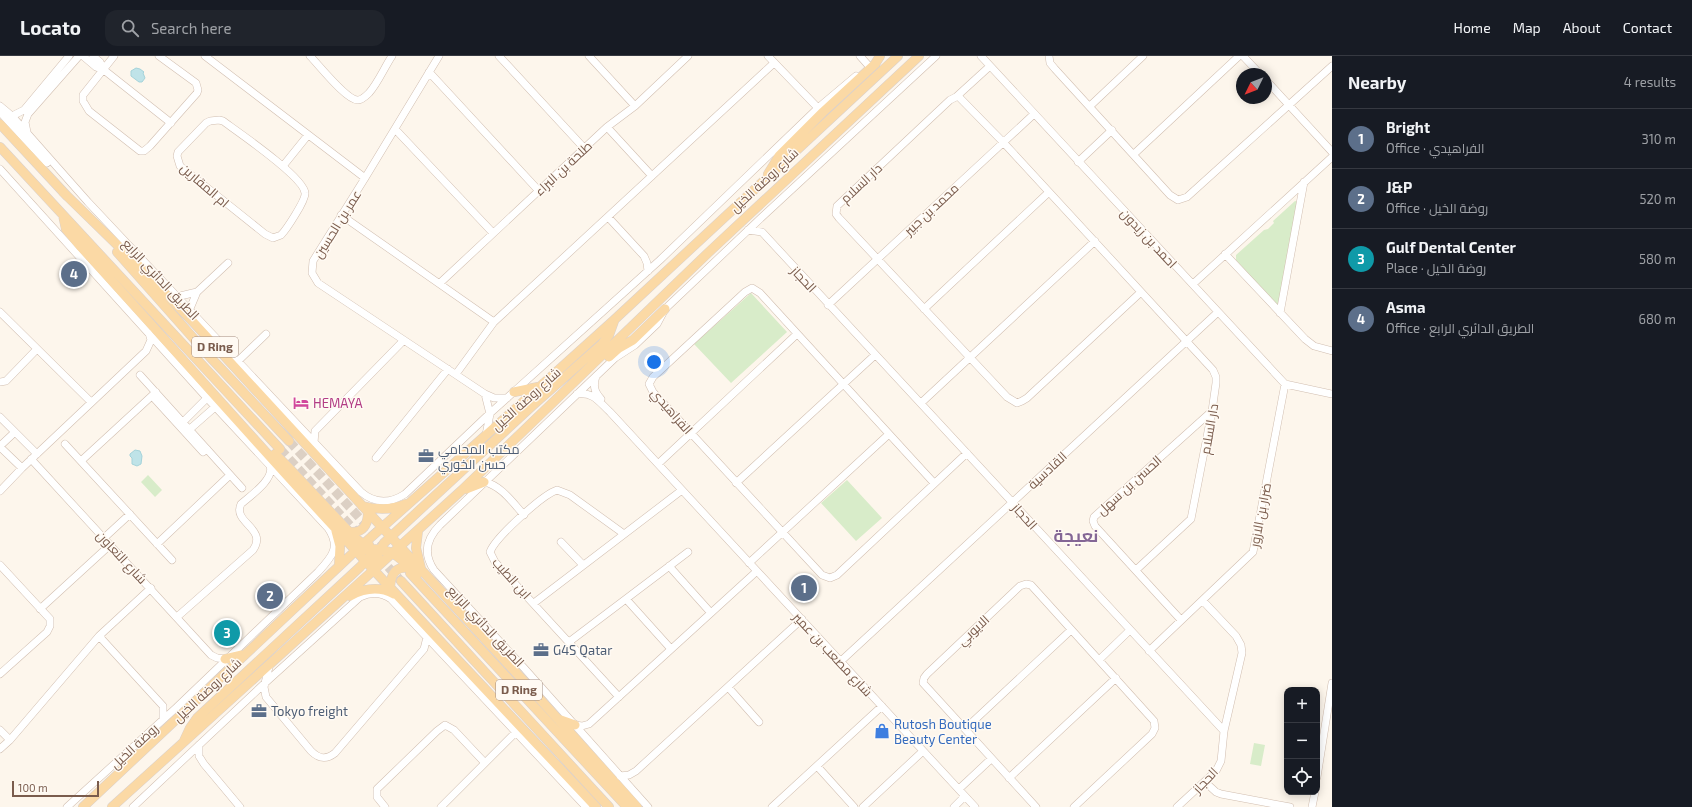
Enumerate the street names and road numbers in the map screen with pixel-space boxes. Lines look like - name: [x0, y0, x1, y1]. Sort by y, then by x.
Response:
- street label: طلحة بن البراء: [531, 137, 595, 199]
- street label: شارع روضة الخيل: [727, 144, 802, 216]
- street label: ام المقارين: [176, 159, 233, 212]
- street label: دار السلام: [837, 160, 887, 208]
- street label: محمد بن جبير: [900, 180, 962, 239]
- street label: عمر بن الحسين: [310, 187, 364, 261]
- street label: احمد بن زيدون: [1117, 205, 1181, 271]
- street label: الطريق الدائري الرابع: [117, 235, 203, 325]
- street label: الحجاز: [787, 262, 820, 295]
- road number: D Ring: [192, 337, 238, 357]
- street label: شارع روضة الخيل: [488, 364, 565, 435]
- street label: الفراهيدي: [645, 385, 696, 439]
- street label: دار السلام: [1197, 402, 1223, 456]
- street label: القادسية: [1024, 448, 1070, 492]
- street label: الحسن بن سهل: [1093, 452, 1165, 518]
- street label: ضرار بن الازور: [1246, 481, 1274, 550]
- street label: الحجاز: [1008, 499, 1041, 533]
- street label: شارع التعاون: [93, 527, 151, 588]
- street label: ابن الطيب: [489, 554, 535, 602]
- street label: الطريق الدائري الرابع: [442, 582, 528, 672]
- street label: شارع مصعب بن عمير: [789, 608, 876, 700]
- street label: الايوبي: [954, 611, 994, 651]
- street label: شارع روضة الخيل: [170, 654, 245, 726]
- road number: D Ring: [496, 680, 542, 700]
- street label: روضة الخيل: [107, 720, 161, 772]
- street label: الحجاز: [1188, 764, 1221, 797]

